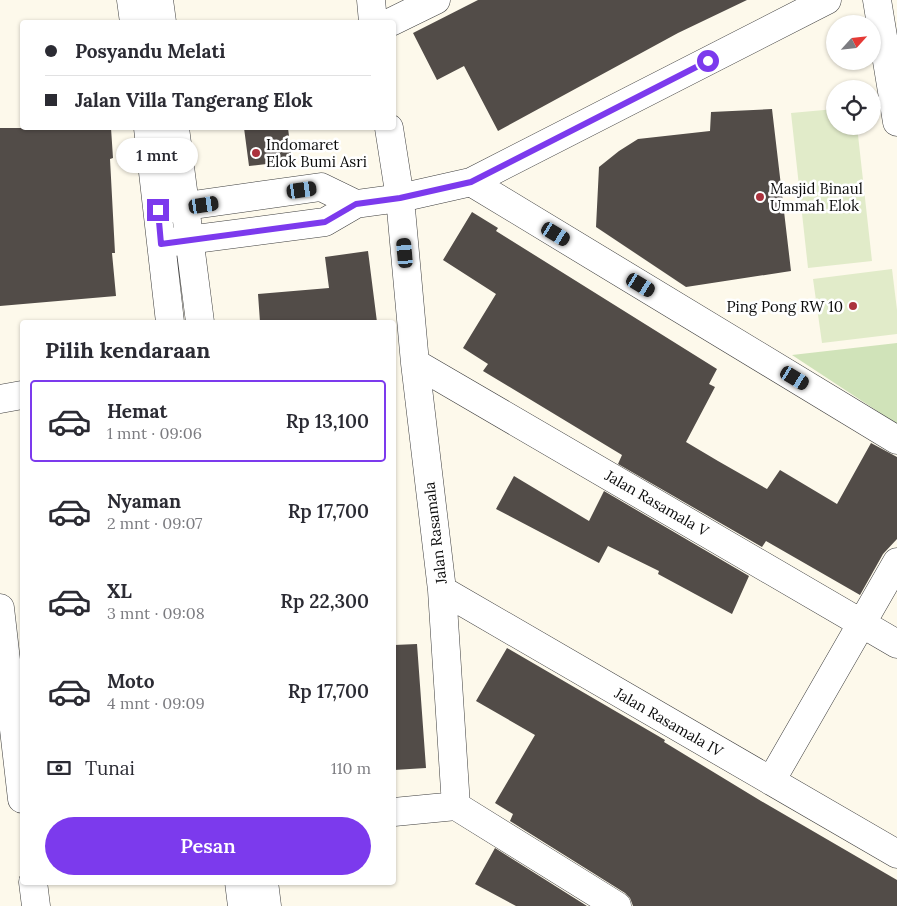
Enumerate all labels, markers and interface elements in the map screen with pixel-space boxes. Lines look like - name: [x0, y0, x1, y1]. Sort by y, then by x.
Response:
- north arrow: [826, 15, 881, 70]
- map controls: [826, 15, 881, 135]
- text: Posyandu Melati: [75, 39, 225, 63]
- route start: [697, 50, 719, 72]
- button: locate: [826, 80, 881, 135]
- text: Jalan Villa Tangerang Elok: [75, 88, 313, 112]
- place label: Indomaret Elok Bumi Asri: [266, 135, 367, 171]
- callout: 1 mnt: [117, 138, 199, 172]
- text: 1 mnt: [136, 145, 178, 165]
- marker: Indomaret Elok Bumi Asri: [250, 147, 262, 159]
- place label: Masjid Binaul Ummah Elok: [770, 179, 863, 215]
- car: [286, 180, 317, 200]
- marker: Masjid Binaul Ummah Elok: [754, 191, 766, 203]
- car: [188, 195, 219, 215]
- route end: [147, 199, 169, 221]
- car: [539, 220, 572, 248]
- car: [396, 237, 413, 269]
- car: [624, 271, 657, 299]
- place label: Ping Pong RW 10: [726, 297, 843, 316]
- marker: Ping Pong RW 10: [847, 300, 859, 312]
- text: Pilih kendaraan: [45, 336, 210, 364]
- car: [778, 364, 811, 392]
- icon: car: [47, 399, 92, 444]
- text: Hemat: [107, 399, 167, 423]
- text: Rp 13,100: [286, 409, 369, 433]
- text: 1 mnt · 09:06: [107, 423, 202, 443]
- street label: Jalan Rasamala V: [601, 465, 713, 541]
- street label: Jalan Rasamala: [419, 481, 451, 586]
- icon: car: [47, 489, 92, 534]
- text: Nyaman: [107, 489, 181, 513]
- text: Rp 17,700: [288, 499, 369, 523]
- text: 2 mnt · 09:07: [107, 513, 202, 533]
- icon: car: [47, 579, 92, 624]
- text: XL: [107, 579, 132, 603]
- text: Rp 22,300: [280, 589, 369, 613]
- text: 3 mnt · 09:08: [107, 603, 205, 623]
- icon: car: [47, 669, 92, 714]
- text: Moto: [107, 669, 154, 693]
- text: Rp 17,700: [288, 679, 369, 703]
- street label: Jalan Rasamala IV: [611, 683, 727, 761]
- text: 4 mnt · 09:09: [107, 693, 205, 713]
- icon: cash: [45, 754, 73, 782]
- text: Tunai: [85, 756, 135, 780]
- text: 110 m: [331, 758, 371, 778]
- button: Pesan: [45, 817, 371, 875]

